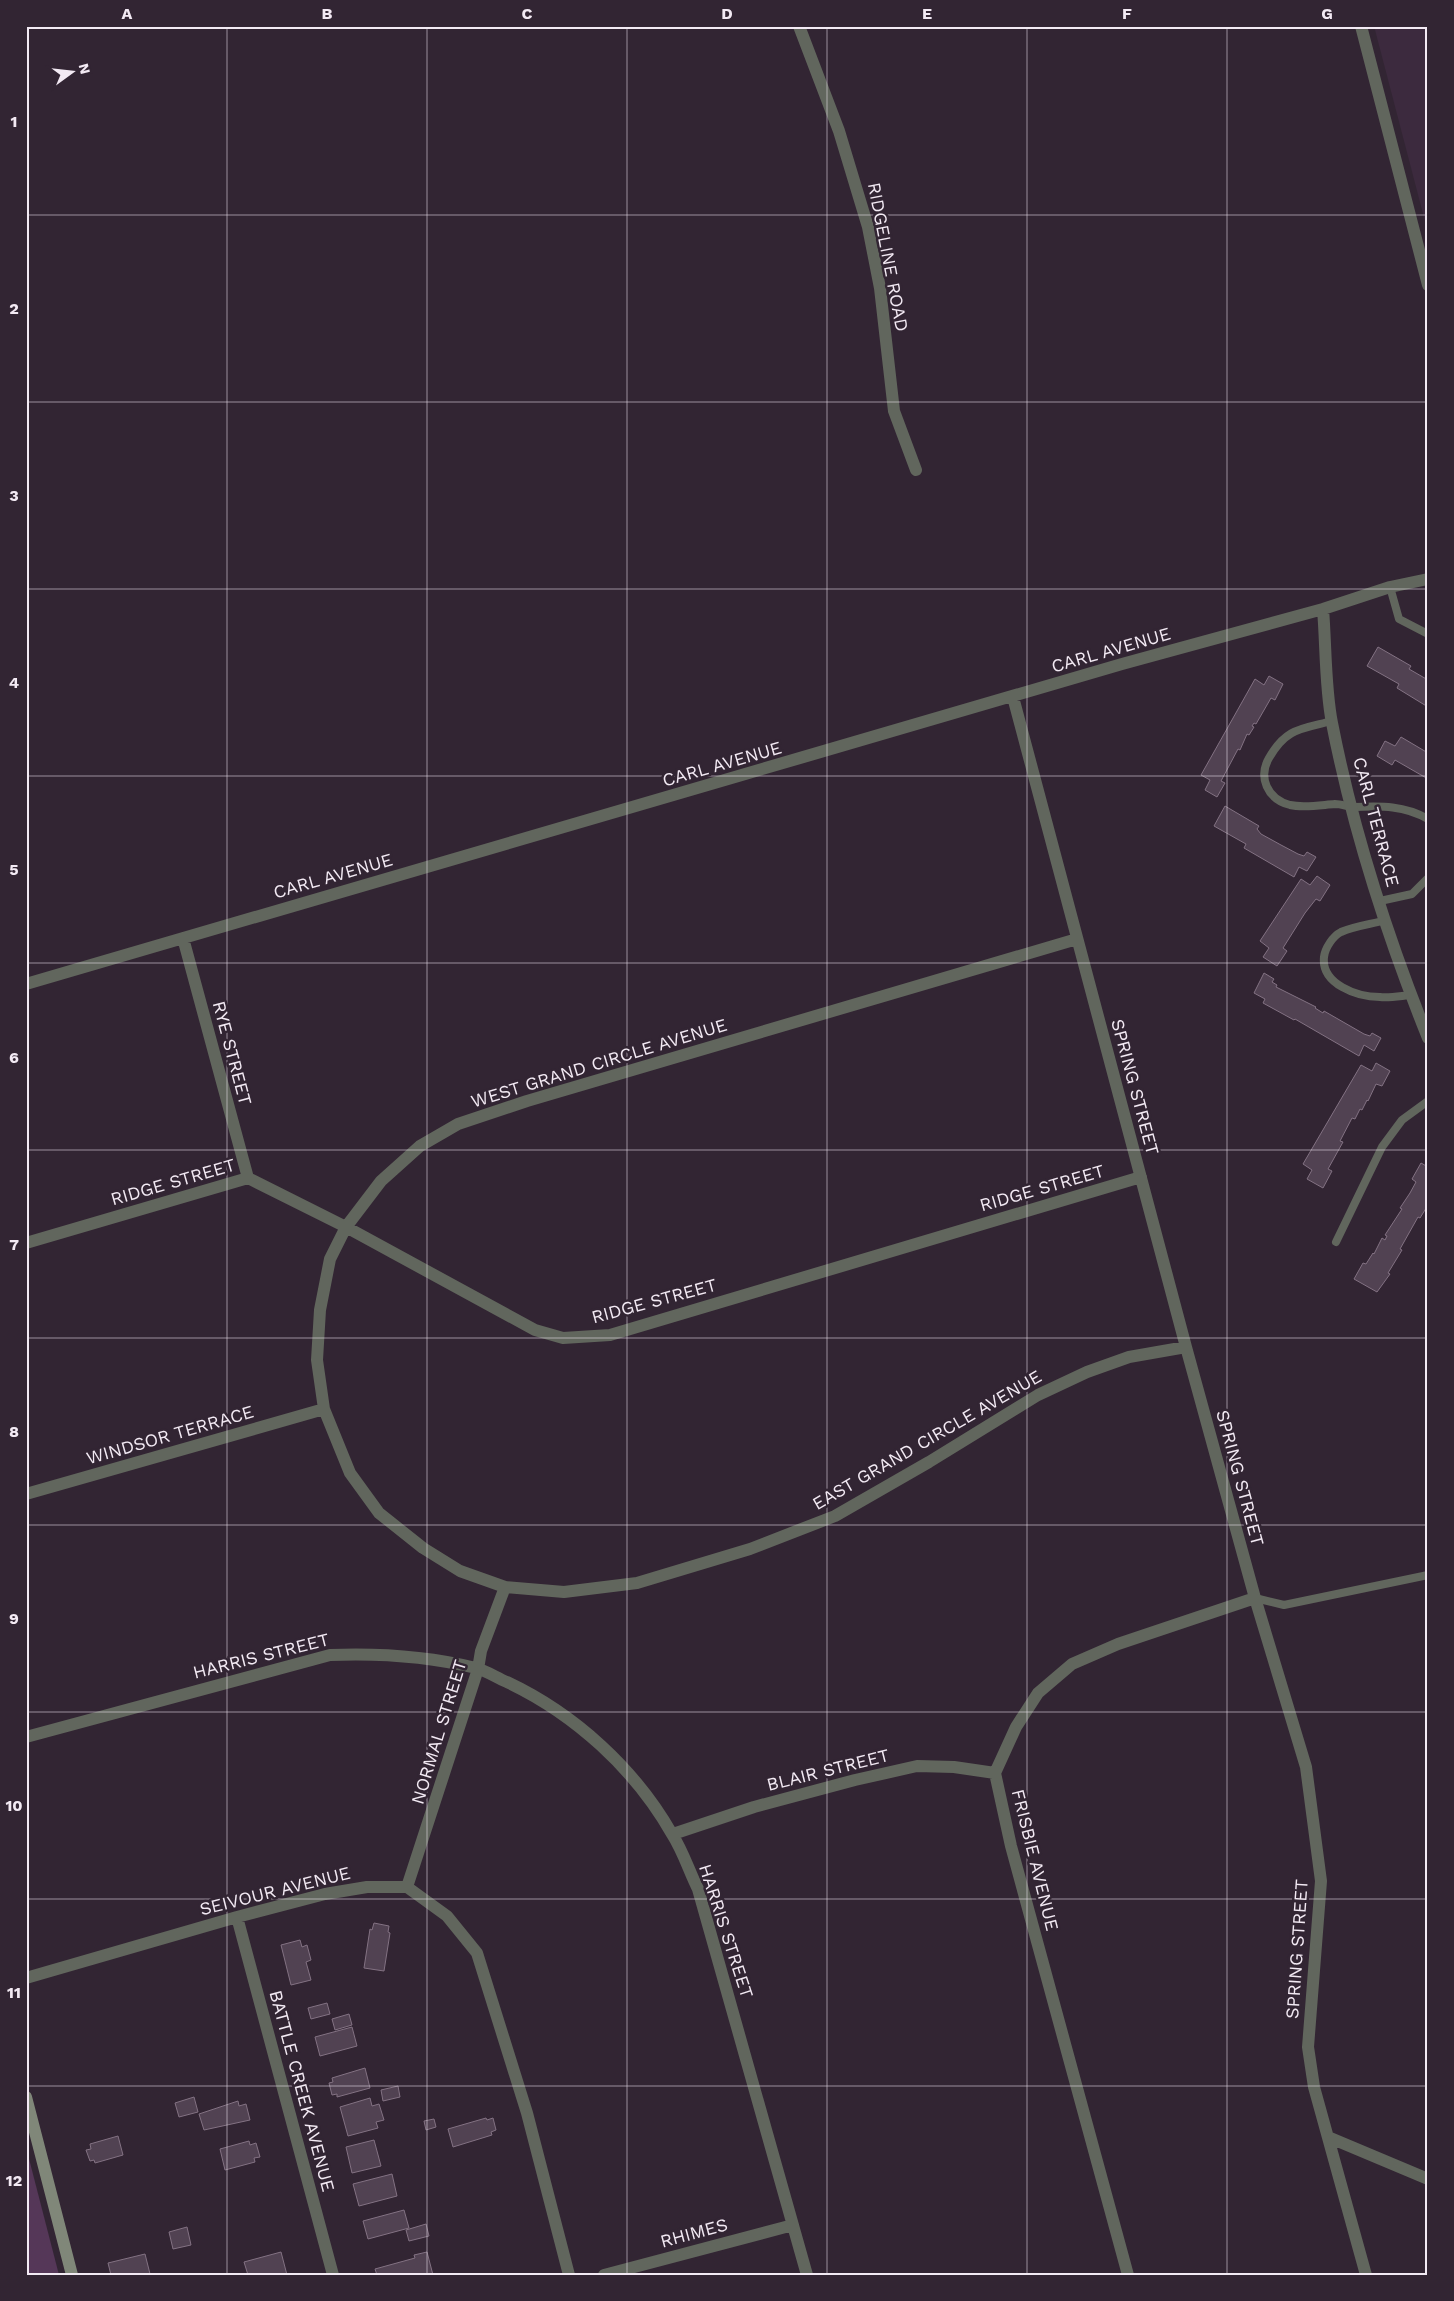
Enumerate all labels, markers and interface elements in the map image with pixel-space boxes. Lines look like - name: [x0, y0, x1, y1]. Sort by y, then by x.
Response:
- text: A: [122, 4, 133, 23]
- text: B: [322, 4, 333, 23]
- text: C: [522, 4, 533, 23]
- text: D: [721, 4, 733, 23]
- text: E: [922, 4, 932, 23]
- text: F: [1122, 4, 1132, 23]
- text: G: [1321, 4, 1333, 23]
- north arrow: [48, 48, 98, 98]
- text: N: [75, 62, 94, 76]
- text: 1: [11, 112, 17, 131]
- street label: RIDGELINE ROAD: [864, 181, 913, 333]
- text: 2: [9, 299, 19, 318]
- text: 3: [9, 486, 19, 505]
- street label: CARL AVENUE: [1049, 622, 1173, 677]
- text: 4: [9, 673, 19, 692]
- street label: CARL AVENUE: [660, 736, 784, 791]
- street label: CARL TERRACE: [1349, 755, 1404, 889]
- street label: CARL AVENUE: [271, 848, 395, 903]
- text: 5: [9, 860, 19, 879]
- street label: RYE STREET: [209, 999, 256, 1107]
- street label: WEST GRAND CIRCLE AVENUE: [468, 1014, 729, 1112]
- street label: SPRING STREET: [1107, 1017, 1164, 1157]
- text: 6: [9, 1048, 19, 1067]
- street label: RIDGE STREET: [108, 1154, 238, 1209]
- street label: RIDGE STREET: [977, 1160, 1107, 1215]
- text: 7: [9, 1235, 19, 1254]
- street label: RIDGE STREET: [589, 1274, 719, 1327]
- street label: EAST GRAND CIRCLE AVENUE: [809, 1365, 1045, 1514]
- street label: WINDSOR TERRACE: [84, 1401, 256, 1468]
- street label: SPRING STREET: [1212, 1408, 1269, 1548]
- text: 8: [9, 1422, 19, 1441]
- text: 9: [9, 1609, 19, 1628]
- street label: HARRIS STREET: [191, 1628, 331, 1683]
- street label: NORMAL STREET: [407, 1657, 471, 1807]
- street label: BLAIR STREET: [764, 1744, 891, 1795]
- street label: FRISBIE AVENUE: [1008, 1787, 1063, 1933]
- text: 10: [5, 1796, 23, 1815]
- street label: HARRIS STREET: [695, 1861, 758, 2001]
- street label: SEIVOUR AVENUE: [197, 1862, 352, 1919]
- street label: SPRING STREET: [1281, 1878, 1312, 2019]
- text: 11: [7, 1983, 21, 2002]
- street label: BATTLE CREEK AVENUE: [265, 1988, 339, 2194]
- text: 12: [6, 2171, 22, 2190]
- street label: RHIMES: [658, 2213, 730, 2252]

